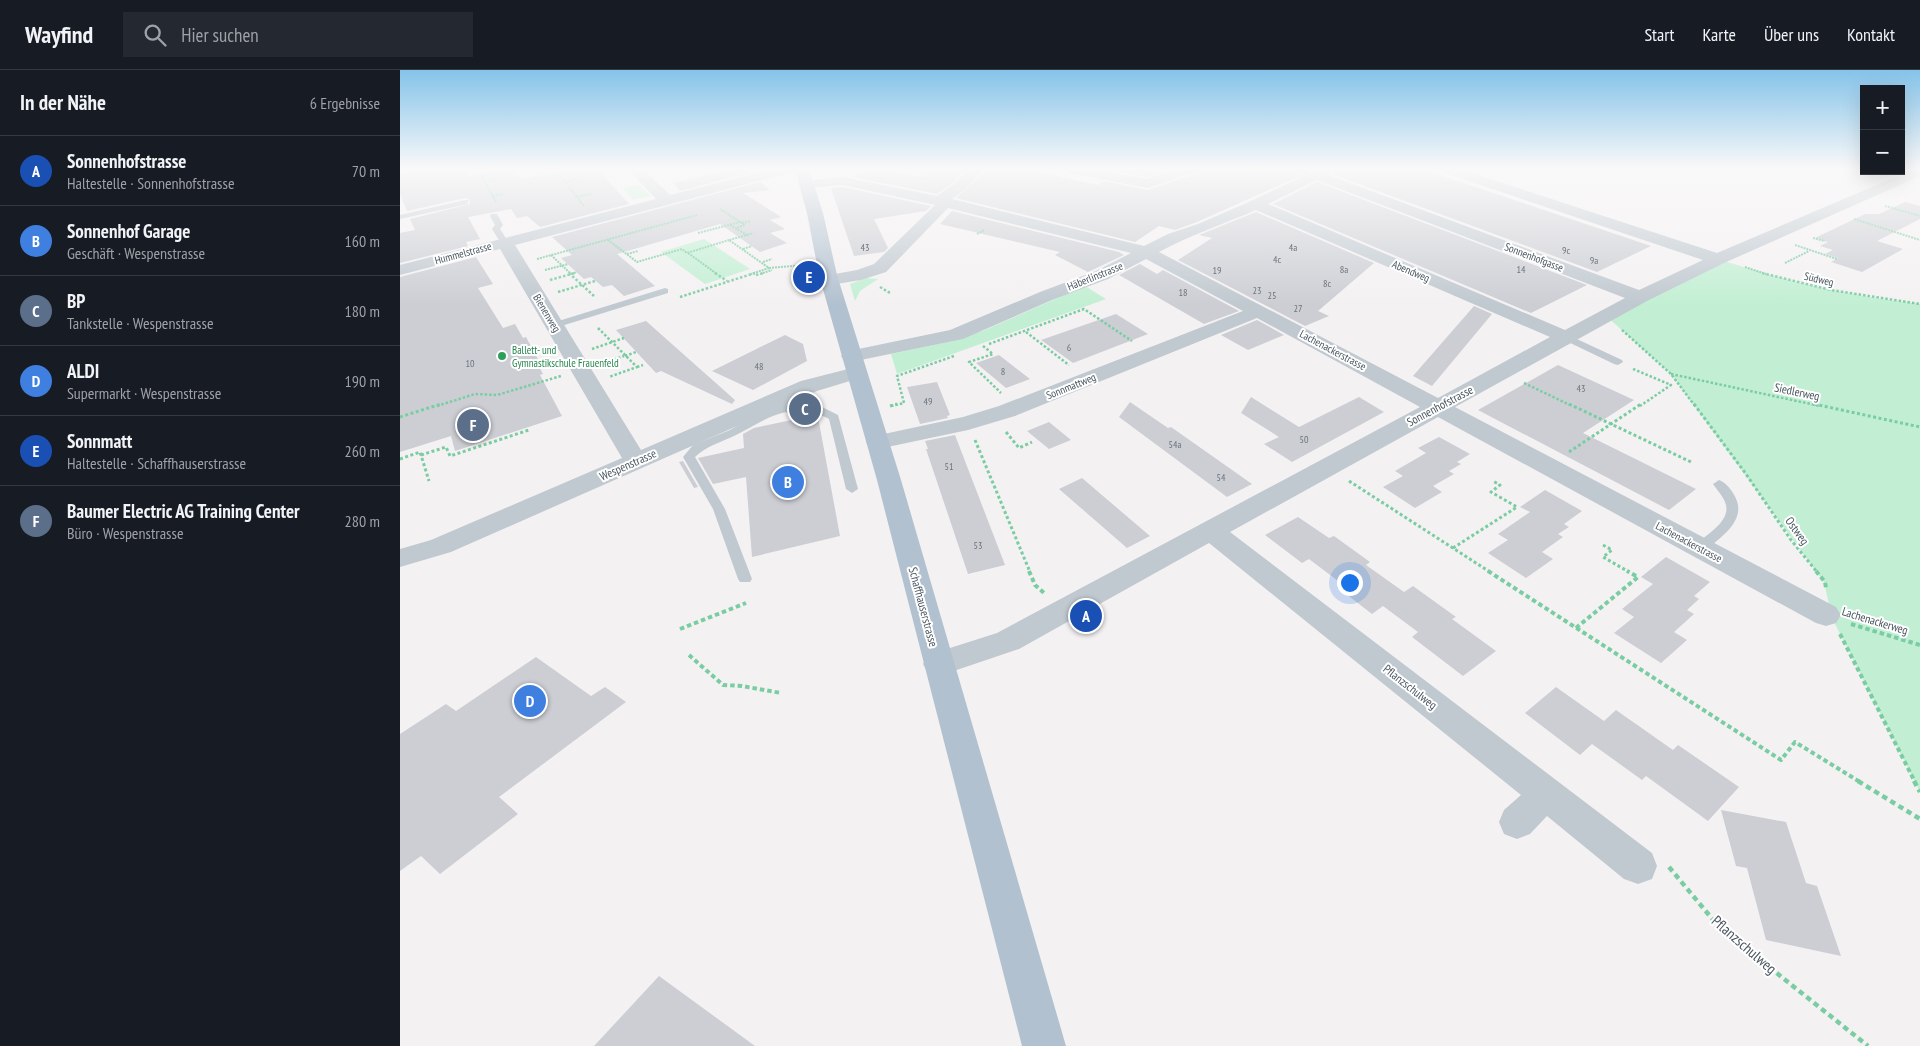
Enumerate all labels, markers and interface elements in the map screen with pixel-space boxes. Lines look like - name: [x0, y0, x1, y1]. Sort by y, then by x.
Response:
- search box: [123, 12, 473, 57]
- text: Wayfind: [25, 19, 93, 50]
- icon: search: [141, 21, 169, 49]
- text: Hier suchen: [181, 23, 259, 47]
- text: Start: [1644, 23, 1675, 46]
- text: Karte: [1703, 23, 1736, 46]
- text: Über uns: [1764, 23, 1819, 46]
- text: Kontakt: [1847, 23, 1895, 46]
- map controls: [1860, 85, 1905, 175]
- button: +: [1860, 85, 1905, 130]
- text: In der Nähe: [20, 89, 106, 116]
- text: 6 Ergebnisse: [310, 93, 380, 113]
- button: −: [1860, 130, 1905, 175]
- text: Sonnenhofstrasse: [67, 149, 186, 173]
- text: A: [32, 161, 40, 181]
- text: 70 m: [352, 161, 380, 181]
- text: Haltestelle · Sonnenhofstrasse: [67, 173, 235, 193]
- text: Sonnenhof Garage: [67, 219, 190, 243]
- text: B: [32, 231, 40, 251]
- text: 160 m: [345, 231, 380, 251]
- street label: Hummelstrasse: [433, 239, 493, 267]
- street label: Sonnenhofgasse: [1503, 239, 1566, 275]
- house number: 43: [861, 241, 870, 254]
- house number: 4a: [1289, 241, 1297, 254]
- text: Geschäft · Wespenstrasse: [67, 243, 205, 263]
- house number: 9c: [1562, 244, 1570, 257]
- house number: 4c: [1273, 253, 1281, 266]
- house number: 9a: [1590, 254, 1598, 267]
- street label: Abendweg: [1390, 257, 1432, 285]
- pin: E: [793, 258, 825, 296]
- street label: Häberlinstrasse: [1065, 258, 1125, 293]
- house number: 8a: [1340, 263, 1348, 276]
- house number: 14: [1517, 263, 1526, 276]
- house number: 19: [1213, 264, 1222, 277]
- street label: Südweg: [1803, 269, 1835, 289]
- house number: 8c: [1323, 277, 1331, 290]
- house number: 23: [1253, 284, 1262, 297]
- house number: 18: [1179, 286, 1188, 299]
- text: BP: [67, 289, 85, 313]
- house number: 25: [1268, 289, 1277, 302]
- street label: Bienenweg: [530, 291, 564, 335]
- text: C: [32, 301, 40, 321]
- text: 180 m: [345, 301, 380, 321]
- house number: 27: [1294, 302, 1303, 315]
- text: Tankstelle · Wespenstrasse: [67, 313, 214, 333]
- street label: Lachenackerstrasse: [1297, 327, 1369, 374]
- house number: 6: [1067, 341, 1072, 354]
- place label: Ballett- und Gymnastikschule Frauenfeld: [512, 343, 619, 370]
- marker: Ballett- und Gymnastikschule Frauenfeld: [496, 350, 508, 362]
- house number: 10: [466, 357, 475, 370]
- text: ALDI: [67, 359, 99, 383]
- house number: 48: [755, 360, 764, 373]
- house number: 8: [1001, 365, 1005, 378]
- street label: Sonnmattweg: [1044, 370, 1098, 402]
- text: D: [32, 371, 40, 391]
- text: 190 m: [345, 371, 380, 391]
- street label: Siedlerweg: [1773, 379, 1821, 404]
- street label: Sonnenhofstrasse: [1404, 382, 1476, 429]
- house number: 43: [1577, 382, 1586, 395]
- text: Supermarkt · Wespenstrasse: [67, 383, 221, 403]
- pin: C: [789, 390, 821, 428]
- house number: 49: [924, 395, 933, 408]
- pin: F: [457, 406, 489, 444]
- text: Sonnmatt: [67, 429, 132, 453]
- house number: 50: [1300, 433, 1309, 446]
- house number: 54a: [1169, 438, 1182, 451]
- text: E: [33, 441, 39, 461]
- text: 260 m: [345, 441, 380, 461]
- street label: Wespenstrasse: [597, 445, 659, 484]
- text: Haltestelle · Schaffhauserstrasse: [67, 453, 246, 473]
- house number: 51: [945, 460, 954, 473]
- pin: B: [772, 463, 804, 501]
- house number: 54: [1217, 471, 1226, 484]
- text: Baumer Electric AG Training Center: [67, 499, 300, 523]
- text: F: [33, 511, 39, 531]
- text: 280 m: [345, 511, 380, 531]
- street label: Ostweg: [1782, 514, 1813, 548]
- street label: Lachenackerstrasse: [1653, 519, 1725, 566]
- text: Büro · Wespenstrasse: [67, 523, 184, 543]
- house number: 53: [974, 539, 983, 552]
- street label: Schaffhauserstrasse: [906, 565, 941, 648]
- your location: [1337, 570, 1363, 596]
- pin: A: [1070, 597, 1102, 635]
- street label: Lachenackerweg: [1840, 603, 1910, 638]
- street label: Pflanzschulweg: [1380, 661, 1440, 712]
- pin: D: [514, 682, 546, 720]
- street label: Pflanzschulweg: [1708, 911, 1781, 978]

